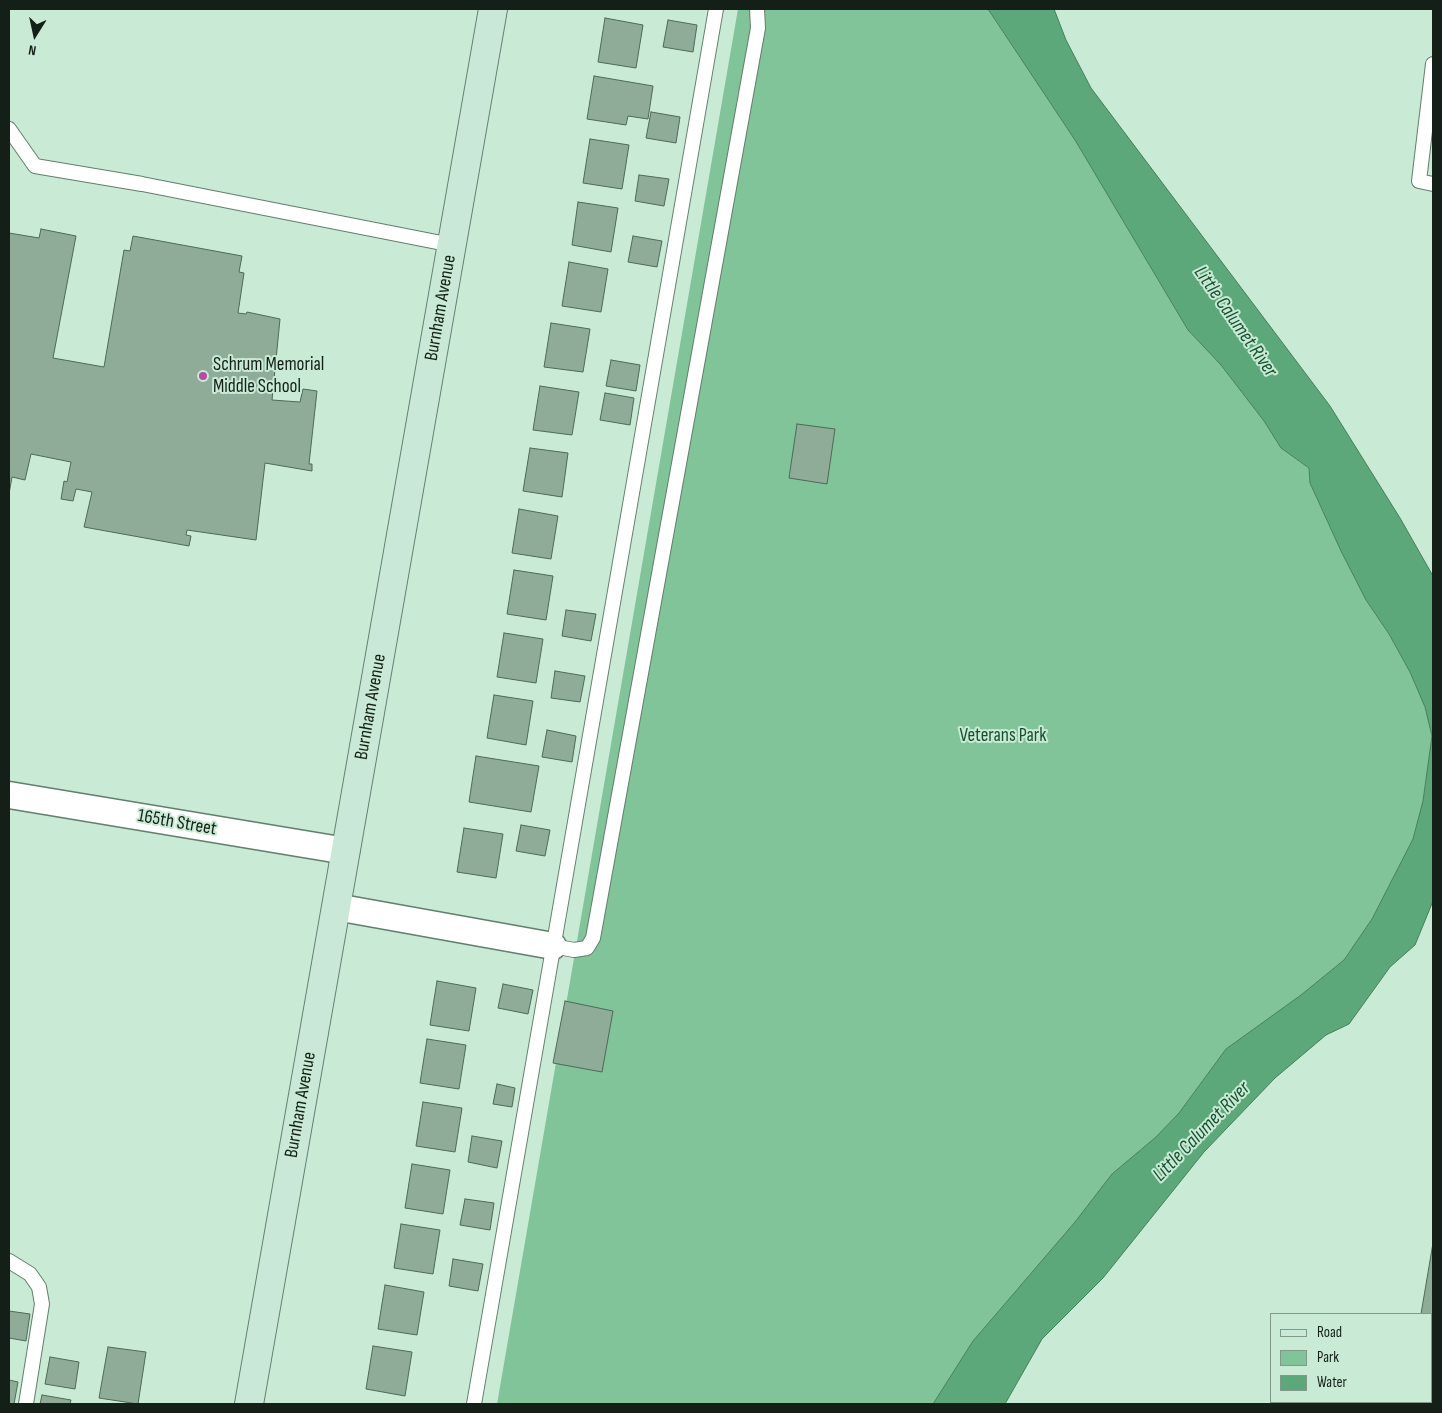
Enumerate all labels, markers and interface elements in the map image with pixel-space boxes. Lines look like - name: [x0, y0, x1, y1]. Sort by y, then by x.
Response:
- north arrow: [10, 10, 60, 60]
- text: N: [27, 41, 37, 59]
- street label: Burnham Avenue: [420, 253, 462, 363]
- water label: Little Calumet River: [1188, 262, 1282, 382]
- place label: Schrum Memorial Middle School: [213, 354, 324, 398]
- marker: Schrum Memorial Middle School: [197, 370, 209, 382]
- street label: Burnham Avenue: [350, 652, 392, 762]
- park label: Veterans Park: [959, 725, 1047, 747]
- street label: 165th Street: [136, 805, 218, 841]
- street label: Burnham Avenue: [280, 1050, 322, 1160]
- water label: Little Calumet River: [1148, 1077, 1256, 1187]
- legend: [1270, 1313, 1432, 1403]
- text: Road: [1317, 1323, 1342, 1342]
- text: Park: [1317, 1348, 1339, 1367]
- text: Water: [1317, 1373, 1347, 1392]

